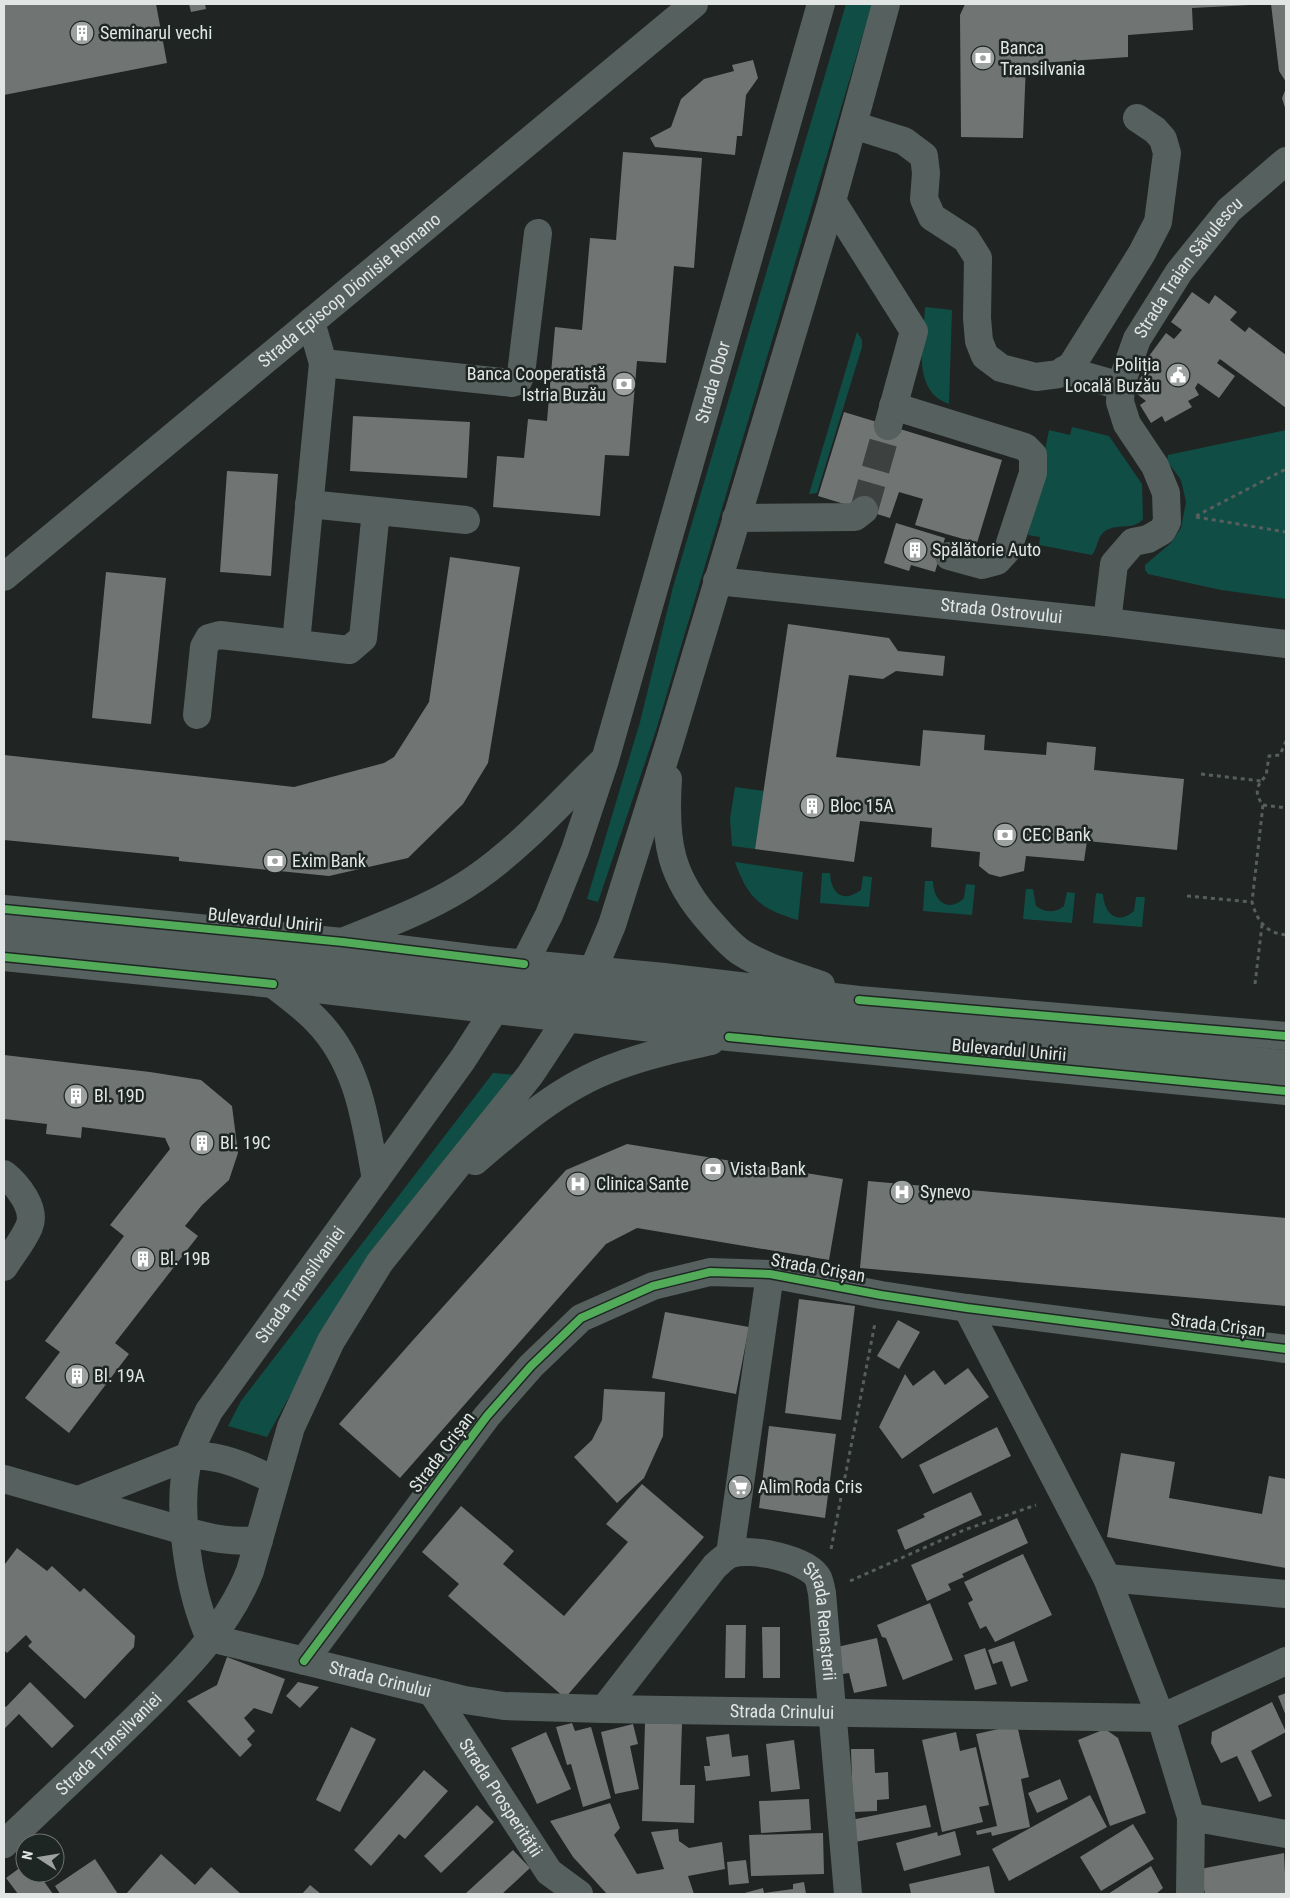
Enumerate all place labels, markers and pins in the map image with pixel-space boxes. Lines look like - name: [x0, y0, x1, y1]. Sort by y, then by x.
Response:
- building icon: Seminarul vechi: [69, 20, 95, 46]
- place label: Seminarul vechi: [100, 22, 212, 43]
- place label: Banca Transilvania: [1000, 37, 1085, 79]
- bank icon: Banca Transilvania: [970, 45, 996, 71]
- place label: Poliția Locală Buzău: [1065, 354, 1160, 396]
- public building icon: Poliția Locală Buzău: [1165, 362, 1191, 388]
- place label: Banca Cooperatistă Istria Buzău: [467, 363, 606, 405]
- bank icon: Banca Cooperatistă Istria Buzău: [611, 371, 637, 397]
- building icon: Spălătorie Auto: [902, 537, 928, 563]
- place label: Spălătorie Auto: [932, 539, 1041, 560]
- building icon: Bloc 15A: [799, 793, 825, 819]
- place label: Bloc 15A: [830, 795, 894, 816]
- bank icon: CEC Bank: [992, 822, 1018, 848]
- place label: CEC Bank: [1022, 824, 1091, 845]
- bank icon: Exim Bank: [262, 848, 288, 874]
- place label: Exim Bank: [292, 850, 366, 871]
- building icon: Bl. 19D: [63, 1083, 89, 1109]
- place label: Bl. 19D: [94, 1085, 145, 1106]
- building icon: Bl. 19C: [189, 1130, 215, 1156]
- place label: Bl. 19C: [220, 1132, 271, 1153]
- bank icon: Vista Bank: [700, 1156, 726, 1182]
- place label: Vista Bank: [730, 1158, 806, 1179]
- hospital icon: Clinica Sante: [565, 1171, 591, 1197]
- place label: Clinica Sante: [596, 1173, 689, 1194]
- hospital icon: Synevo: [889, 1179, 915, 1205]
- place label: Synevo: [920, 1181, 970, 1202]
- building icon: Bl. 19B: [130, 1246, 156, 1272]
- place label: Bl. 19B: [160, 1248, 210, 1269]
- building icon: Bl. 19A: [64, 1363, 90, 1389]
- place label: Bl. 19A: [94, 1365, 146, 1386]
- supermarket icon: Alim Roda Cris: [727, 1474, 753, 1500]
- place label: Alim Roda Cris: [758, 1476, 863, 1497]

